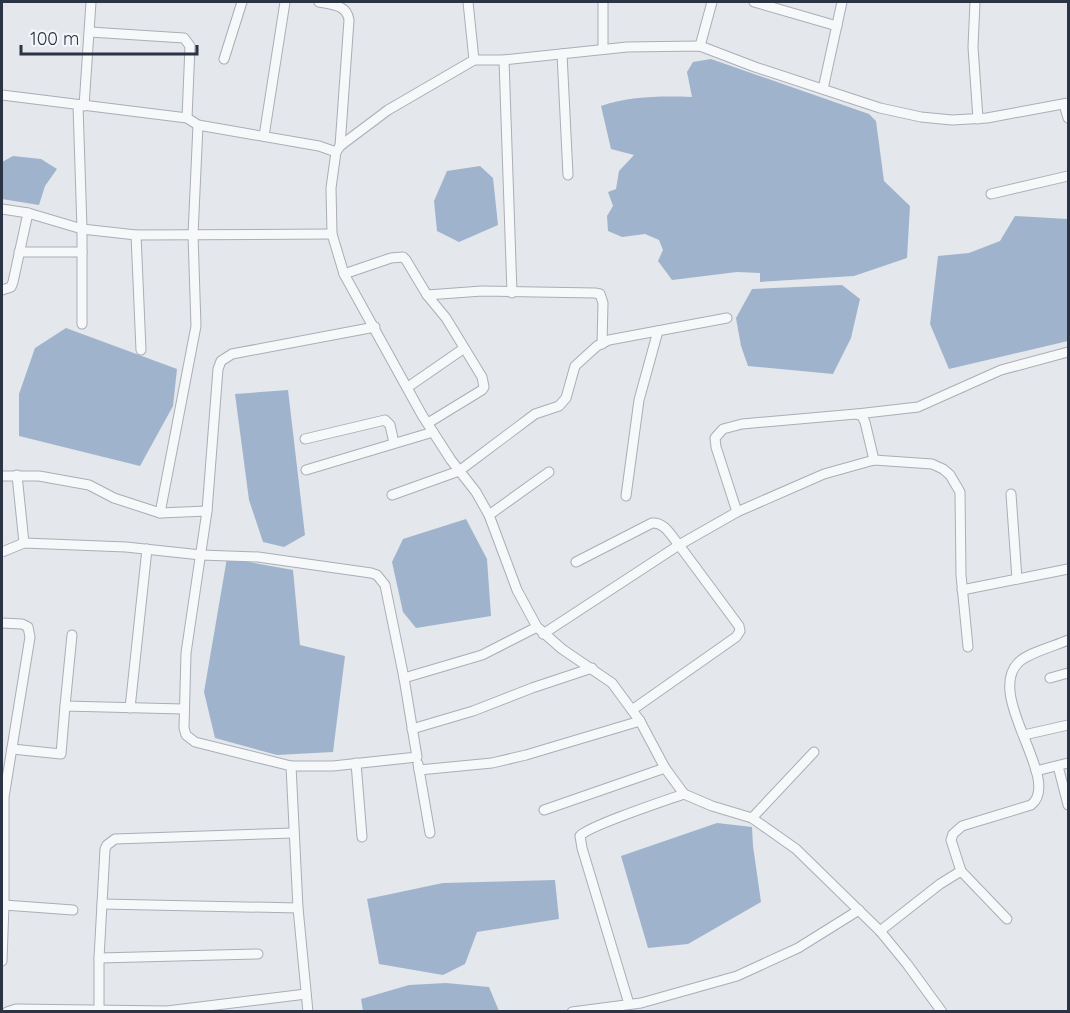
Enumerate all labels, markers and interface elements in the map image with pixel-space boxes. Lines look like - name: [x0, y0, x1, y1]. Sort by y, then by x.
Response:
- scale bar: [21, 18, 196, 56]
- text: 100 m: [30, 27, 79, 50]

